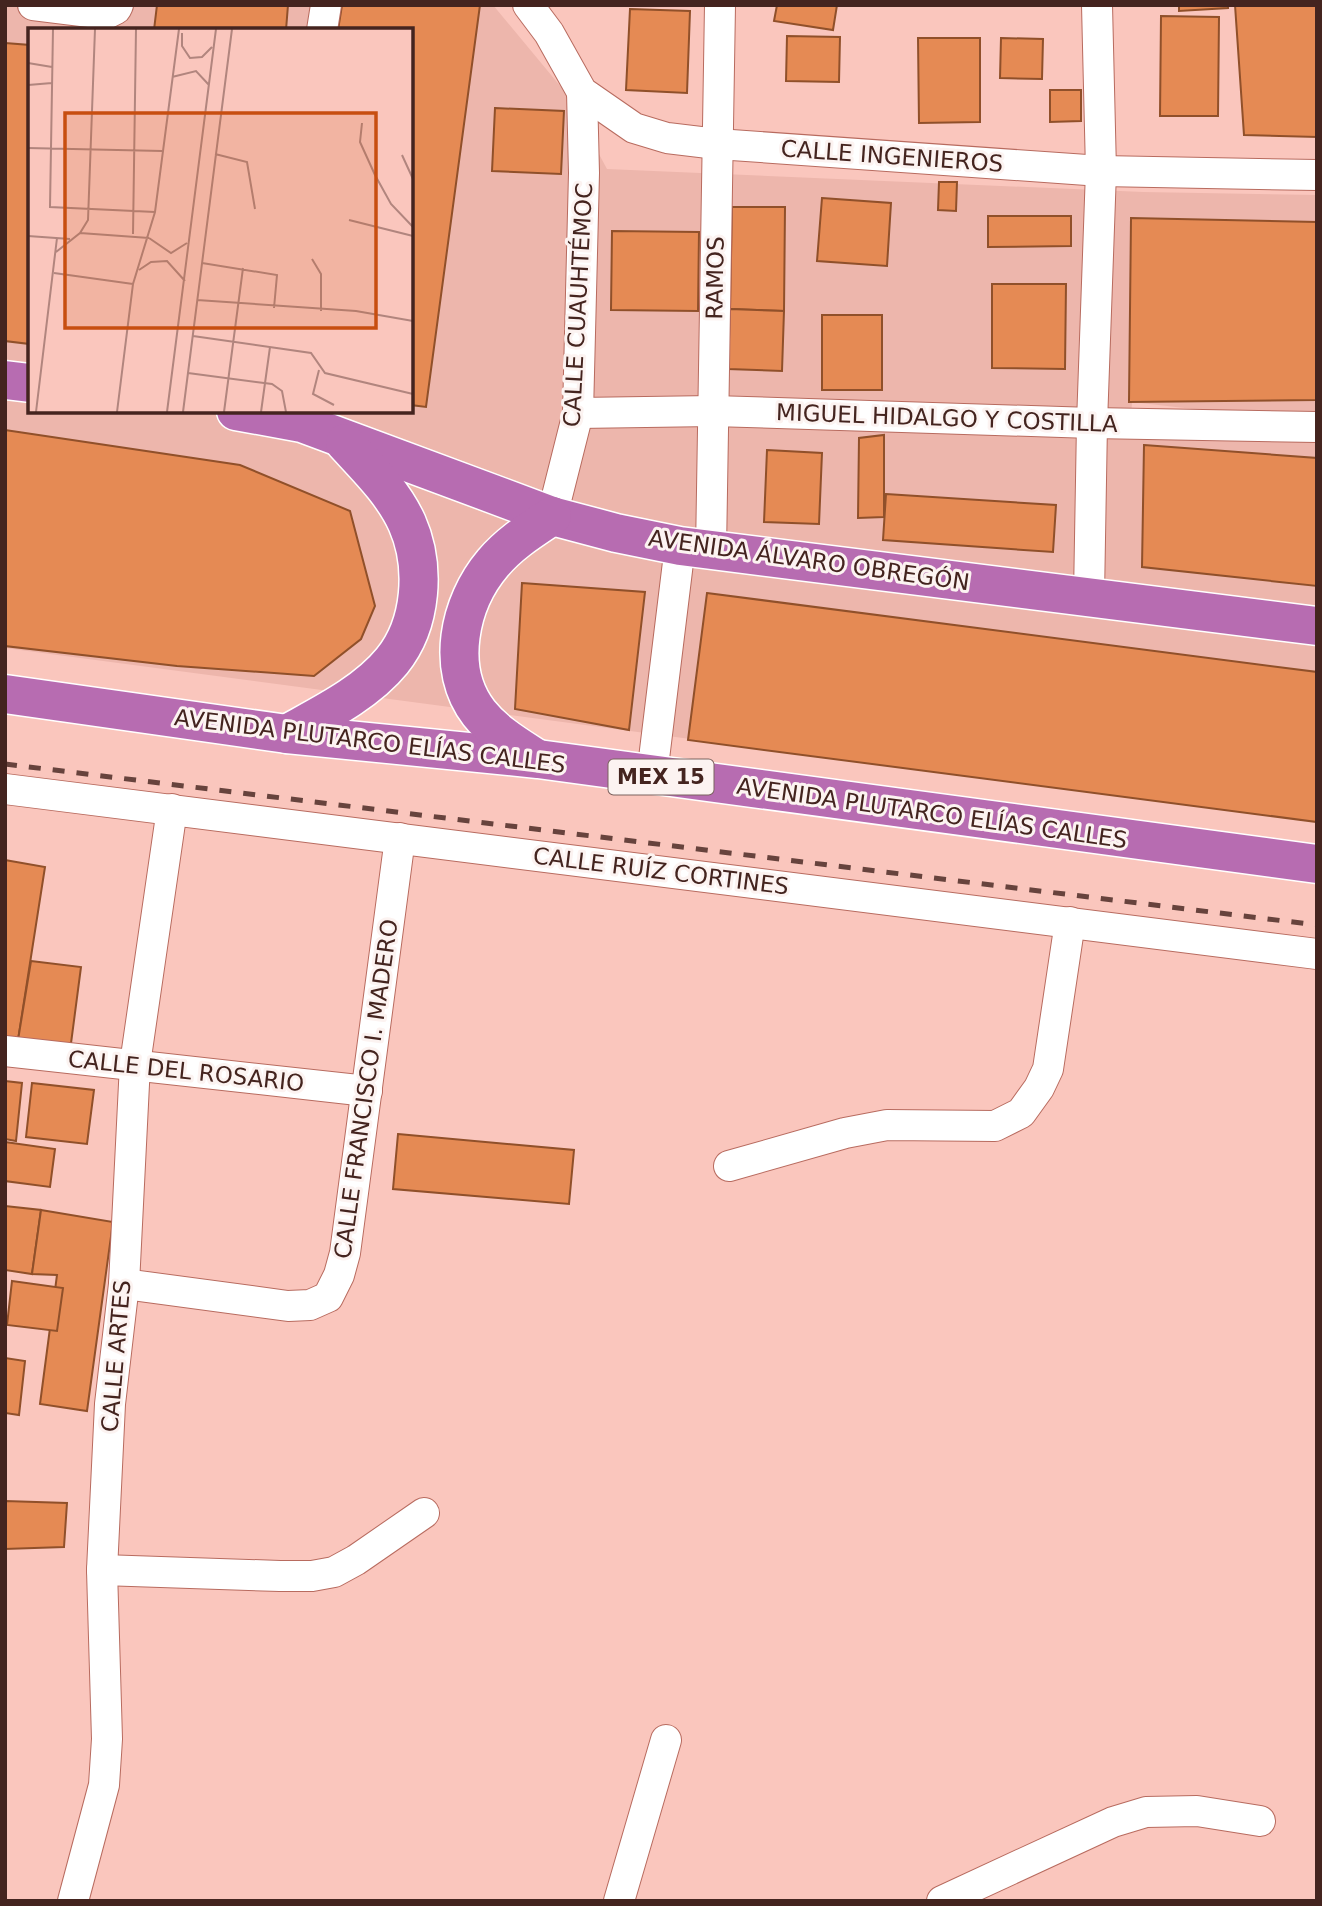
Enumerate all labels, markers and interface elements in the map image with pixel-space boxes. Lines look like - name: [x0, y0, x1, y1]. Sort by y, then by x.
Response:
- inset map: [28, 28, 413, 413]
- street label: CALLE INGENIEROS: [780, 135, 1004, 177]
- street label: CALLE CUAUHTÉMOC: [558, 182, 597, 428]
- street label: RAMOS: [701, 236, 729, 320]
- street label: MIGUEL HIDALGO Y COSTILLA: [776, 399, 1119, 437]
- street label: AVENIDA ÁLVARO OBREGÓN: [647, 524, 971, 595]
- street label: AVENIDA PLUTARCO ELÍAS CALLES: [173, 703, 567, 778]
- road number: MEX 15: [608, 760, 714, 794]
- street label: AVENIDA PLUTARCO ELÍAS CALLES: [735, 772, 1129, 853]
- street label: CALLE RUÍZ CORTINES: [532, 841, 791, 900]
- street label: CALLE FRANCISCO I. MADERO: [329, 917, 403, 1261]
- street label: CALLE DEL ROSARIO: [67, 1046, 305, 1096]
- street label: CALLE ARTES: [96, 1279, 136, 1433]

